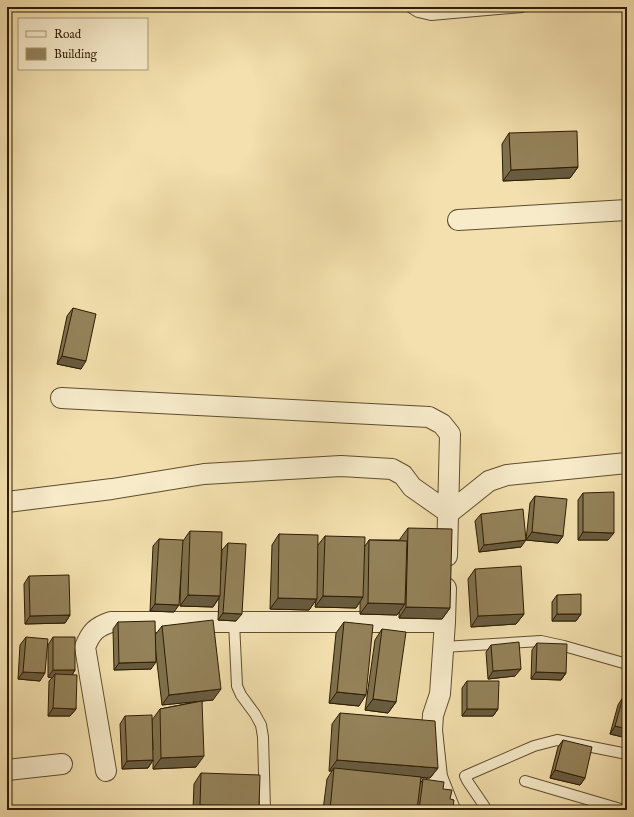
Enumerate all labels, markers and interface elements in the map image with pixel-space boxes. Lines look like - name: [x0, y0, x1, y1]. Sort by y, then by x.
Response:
- legend: [18, 18, 148, 70]
- text: Road: [54, 27, 82, 42]
- text: Building: [54, 47, 98, 62]

